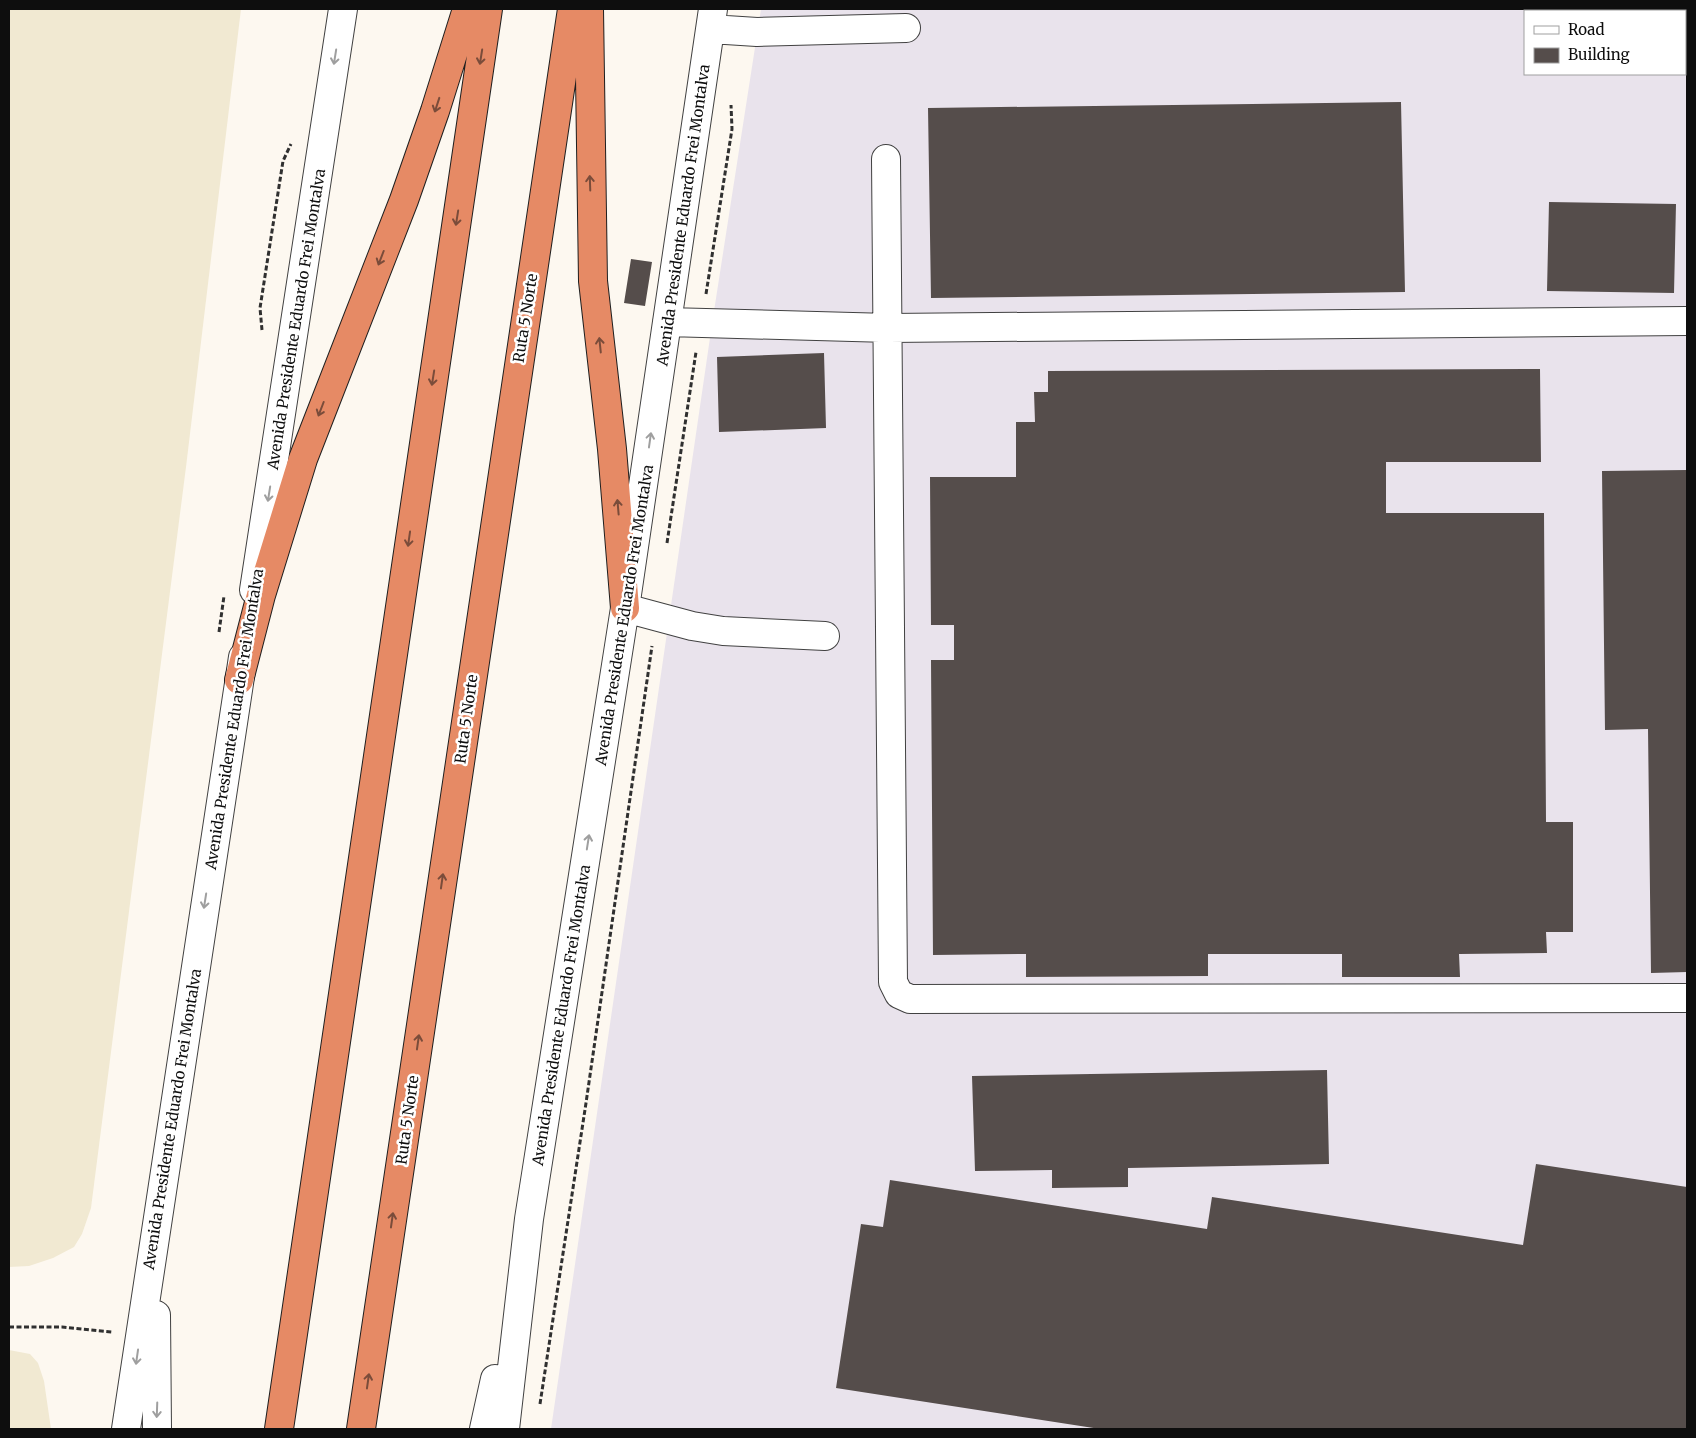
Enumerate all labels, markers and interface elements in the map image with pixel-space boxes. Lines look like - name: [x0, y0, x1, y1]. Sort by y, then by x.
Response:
- legend: [1524, 10, 1686, 75]
- text: Road: [1568, 20, 1604, 39]
- text: Building: [1568, 45, 1630, 64]
- one-way arrow: [330, 49, 340, 65]
- one-way arrow: [476, 49, 486, 65]
- street label: Avenida Presidente Eduardo Frei Montalva: [652, 63, 714, 368]
- one-way arrow: [431, 97, 441, 113]
- street label: Avenida Presidente Eduardo Frei Montalva: [263, 167, 329, 472]
- one-way arrow: [585, 175, 595, 192]
- one-way arrow: [452, 209, 462, 225]
- one-way arrow: [376, 250, 385, 265]
- street label: Ruta 5 Norte: [509, 272, 541, 364]
- one-way arrow: [595, 338, 605, 354]
- one-way arrow: [428, 370, 438, 386]
- one-way arrow: [316, 401, 325, 416]
- one-way arrow: [646, 432, 656, 448]
- street label: Avenida Presidente Eduardo Frei Montalva: [591, 463, 657, 768]
- one-way arrow: [264, 486, 274, 502]
- one-way arrow: [613, 499, 623, 515]
- one-way arrow: [404, 531, 414, 547]
- street label: Avenida Presidente Eduardo Frei Montalva: [201, 567, 267, 872]
- street label: Ruta 5 Norte: [450, 673, 482, 765]
- one-way arrow: [584, 835, 594, 851]
- street label: Avenida Presidente Eduardo Frei Montalva: [528, 863, 594, 1168]
- one-way arrow: [437, 874, 447, 890]
- one-way arrow: [200, 893, 210, 909]
- street label: Avenida Presidente Eduardo Frei Montalva: [139, 967, 205, 1272]
- one-way arrow: [413, 1035, 423, 1051]
- street label: Ruta 5 Norte: [391, 1074, 423, 1166]
- one-way arrow: [387, 1213, 397, 1229]
- one-way arrow: [132, 1348, 142, 1364]
- one-way arrow: [363, 1373, 373, 1389]
- one-way arrow: [153, 1402, 162, 1418]

